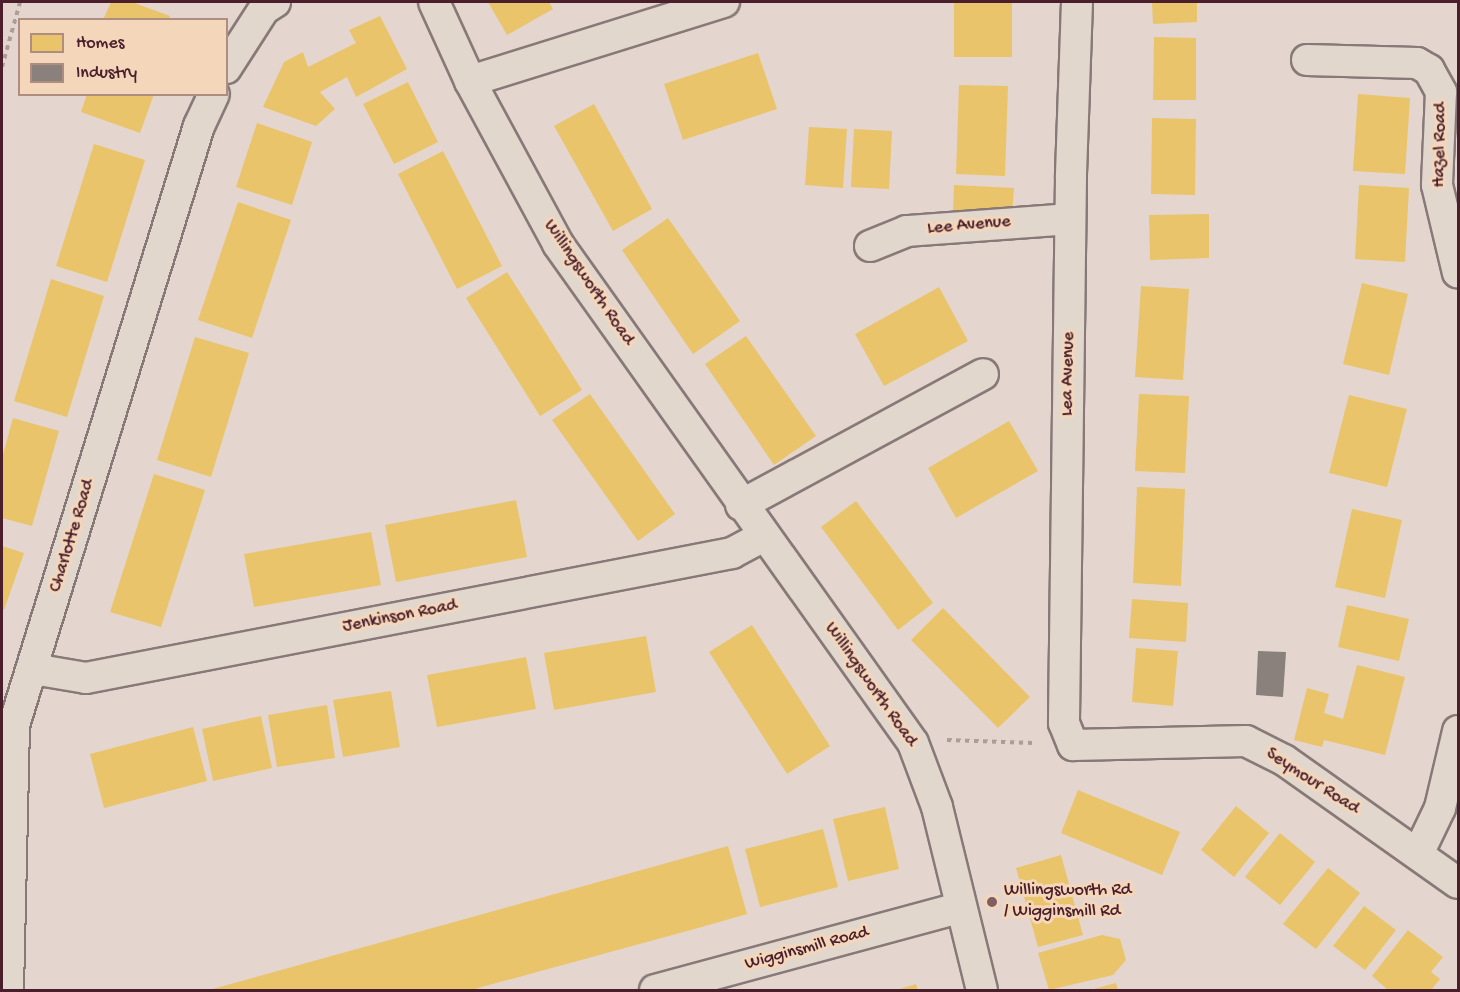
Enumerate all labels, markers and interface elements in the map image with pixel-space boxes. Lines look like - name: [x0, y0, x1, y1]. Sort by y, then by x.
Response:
- legend: [18, 18, 228, 96]
- text: Homes: [76, 33, 124, 54]
- text: Industry: [76, 63, 137, 84]
- street label: Hazel Road: [1429, 102, 1453, 188]
- street label: Lee Avenue: [926, 212, 1012, 240]
- street label: Willingsworth Road: [538, 216, 638, 350]
- street label: Lea Avenue: [1057, 332, 1081, 416]
- street label: Charlotte Road: [46, 477, 100, 595]
- street label: Jenkinson Road: [341, 595, 459, 639]
- street label: Willingsworth Road: [819, 619, 921, 751]
- street label: Seymour Road: [1261, 744, 1363, 820]
- place label: Willingsworth Rd / Wigginsmill Rd: [1004, 881, 1131, 924]
- marker: Willingsworth Rd / Wigginsmill Rd: [985, 895, 999, 909]
- street label: Wigginsmill Road: [743, 922, 871, 976]

